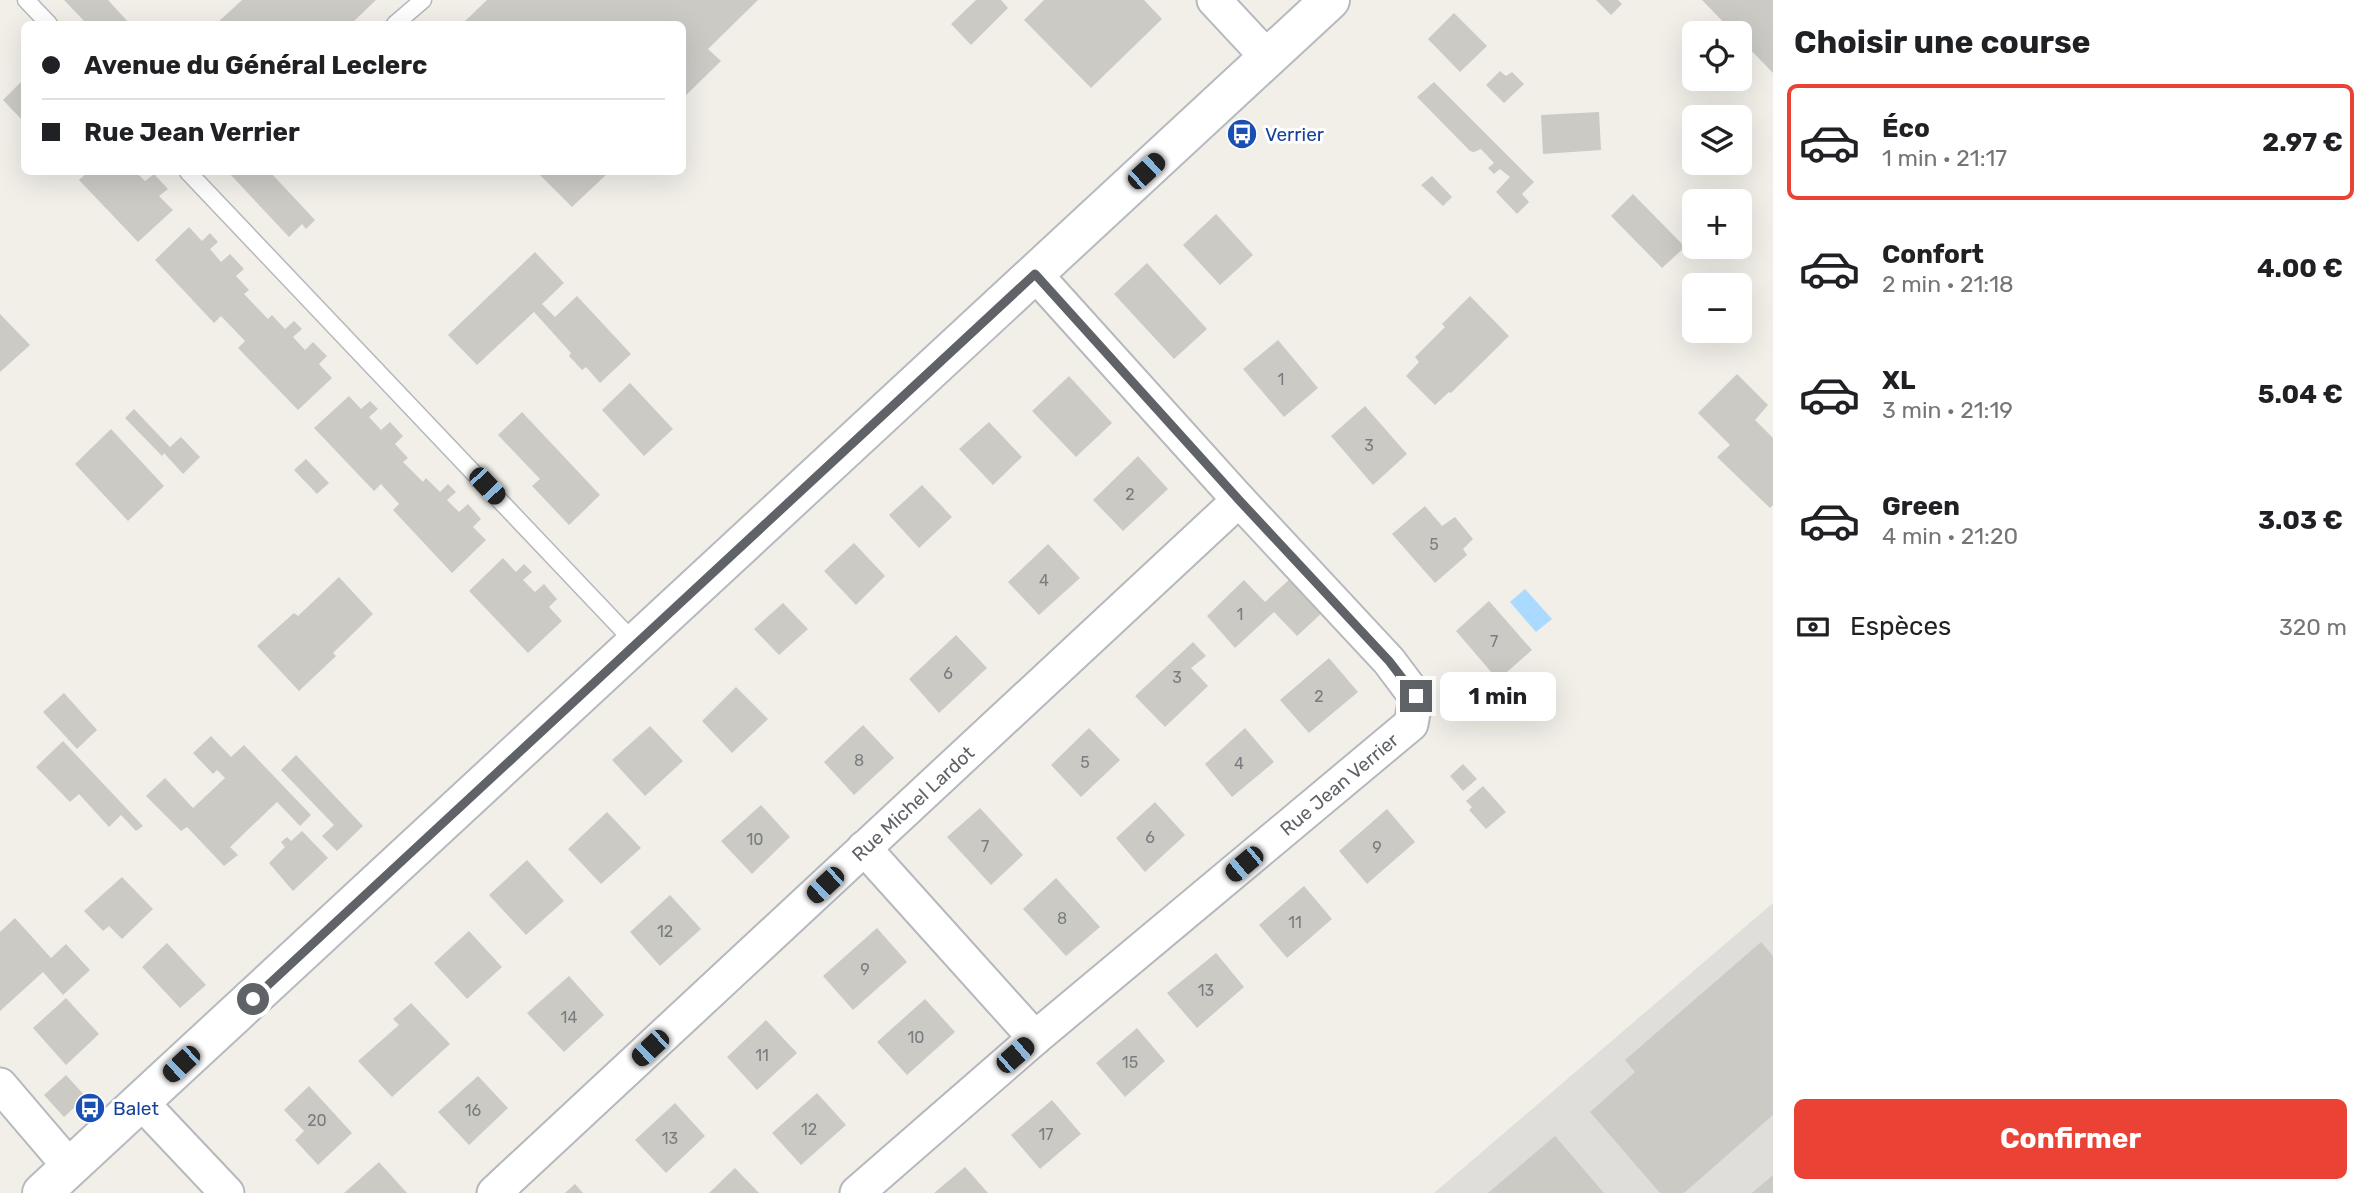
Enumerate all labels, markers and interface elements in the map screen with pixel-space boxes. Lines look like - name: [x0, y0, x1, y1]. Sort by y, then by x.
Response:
- map controls: [1682, 21, 1752, 343]
- button: locate: [1682, 21, 1752, 91]
- text: Choisir une course: [1794, 23, 2091, 61]
- text: Avenue du Général Leclerc: [84, 50, 427, 81]
- button: layers: [1682, 105, 1752, 175]
- icon: car: [1798, 111, 1861, 174]
- text: Éco: [1882, 113, 1930, 144]
- text: Rue Jean Verrier: [84, 117, 300, 148]
- bus stop icon: Verrier: [1225, 117, 1259, 151]
- place label: Verrier: [1265, 123, 1325, 146]
- text: 2.97 €: [2262, 127, 2343, 158]
- text: 1 min · 21:17: [1882, 144, 2007, 172]
- car: [1124, 149, 1169, 193]
- button: +: [1682, 189, 1752, 259]
- icon: car: [1798, 237, 1861, 300]
- text: Confort: [1882, 239, 1984, 270]
- text: 4.00 €: [2257, 253, 2343, 284]
- text: 2 min · 21:18: [1882, 270, 2014, 298]
- button: −: [1682, 273, 1752, 343]
- icon: car: [1798, 363, 1861, 426]
- text: XL: [1882, 365, 1915, 396]
- house number: 1: [1278, 370, 1284, 389]
- text: 5.04 €: [2258, 379, 2343, 410]
- text: 3 min · 21:19: [1882, 396, 2013, 424]
- house number: 3: [1364, 436, 1374, 455]
- car: [465, 463, 510, 509]
- house number: 2: [1125, 485, 1135, 504]
- icon: car: [1798, 489, 1861, 552]
- text: Green: [1882, 491, 1960, 522]
- text: 3.03 €: [2258, 505, 2343, 536]
- text: 4 min · 21:20: [1882, 522, 2018, 550]
- house number: 5: [1429, 535, 1439, 554]
- house number: 4: [1039, 571, 1049, 590]
- house number: 1: [1237, 605, 1243, 624]
- icon: cash: [1794, 608, 1832, 646]
- text: Espèces: [1850, 611, 1951, 642]
- text: 320 m: [2279, 613, 2347, 641]
- house number: 7: [1490, 632, 1498, 651]
- house number: 6: [943, 664, 953, 683]
- house number: 3: [1172, 668, 1182, 687]
- callout: 1 min: [1440, 672, 1556, 720]
- route end: [1400, 680, 1432, 712]
- text: 1 min: [1469, 682, 1527, 710]
- house number: 2: [1314, 687, 1324, 706]
- street label: Rue Jean Verrier: [1275, 728, 1404, 841]
- street label: Rue Michel Lardot: [847, 741, 980, 866]
- house number: 8: [854, 751, 864, 770]
- house number: 5: [1080, 753, 1090, 772]
- house number: 4: [1234, 754, 1244, 773]
- house number: 6: [1145, 828, 1155, 847]
- house number: 10: [746, 830, 764, 849]
- house number: 7: [981, 837, 989, 856]
- house number: 9: [1372, 838, 1382, 857]
- car: [1222, 842, 1267, 886]
- car: [803, 863, 848, 907]
- house number: 8: [1057, 909, 1067, 928]
- house number: 11: [1288, 913, 1302, 932]
- house number: 12: [657, 922, 673, 941]
- house number: 9: [860, 960, 870, 979]
- house number: 13: [1198, 981, 1214, 1000]
- route start: [237, 983, 269, 1015]
- house number: 14: [561, 1008, 577, 1027]
- car: [628, 1026, 673, 1070]
- house number: 10: [907, 1028, 925, 1047]
- car: [993, 1033, 1038, 1077]
- car: [159, 1042, 204, 1086]
- house number: 11: [755, 1046, 769, 1065]
- house number: 15: [1122, 1053, 1138, 1072]
- bus stop icon: Balet: [73, 1091, 107, 1125]
- place label: Balet: [113, 1097, 159, 1120]
- button: Confirmer: [1794, 1099, 2347, 1179]
- house number: 16: [465, 1101, 482, 1120]
- house number: 20: [307, 1111, 327, 1130]
- house number: 12: [801, 1120, 817, 1139]
- house number: 17: [1038, 1125, 1054, 1144]
- house number: 13: [662, 1129, 678, 1148]

